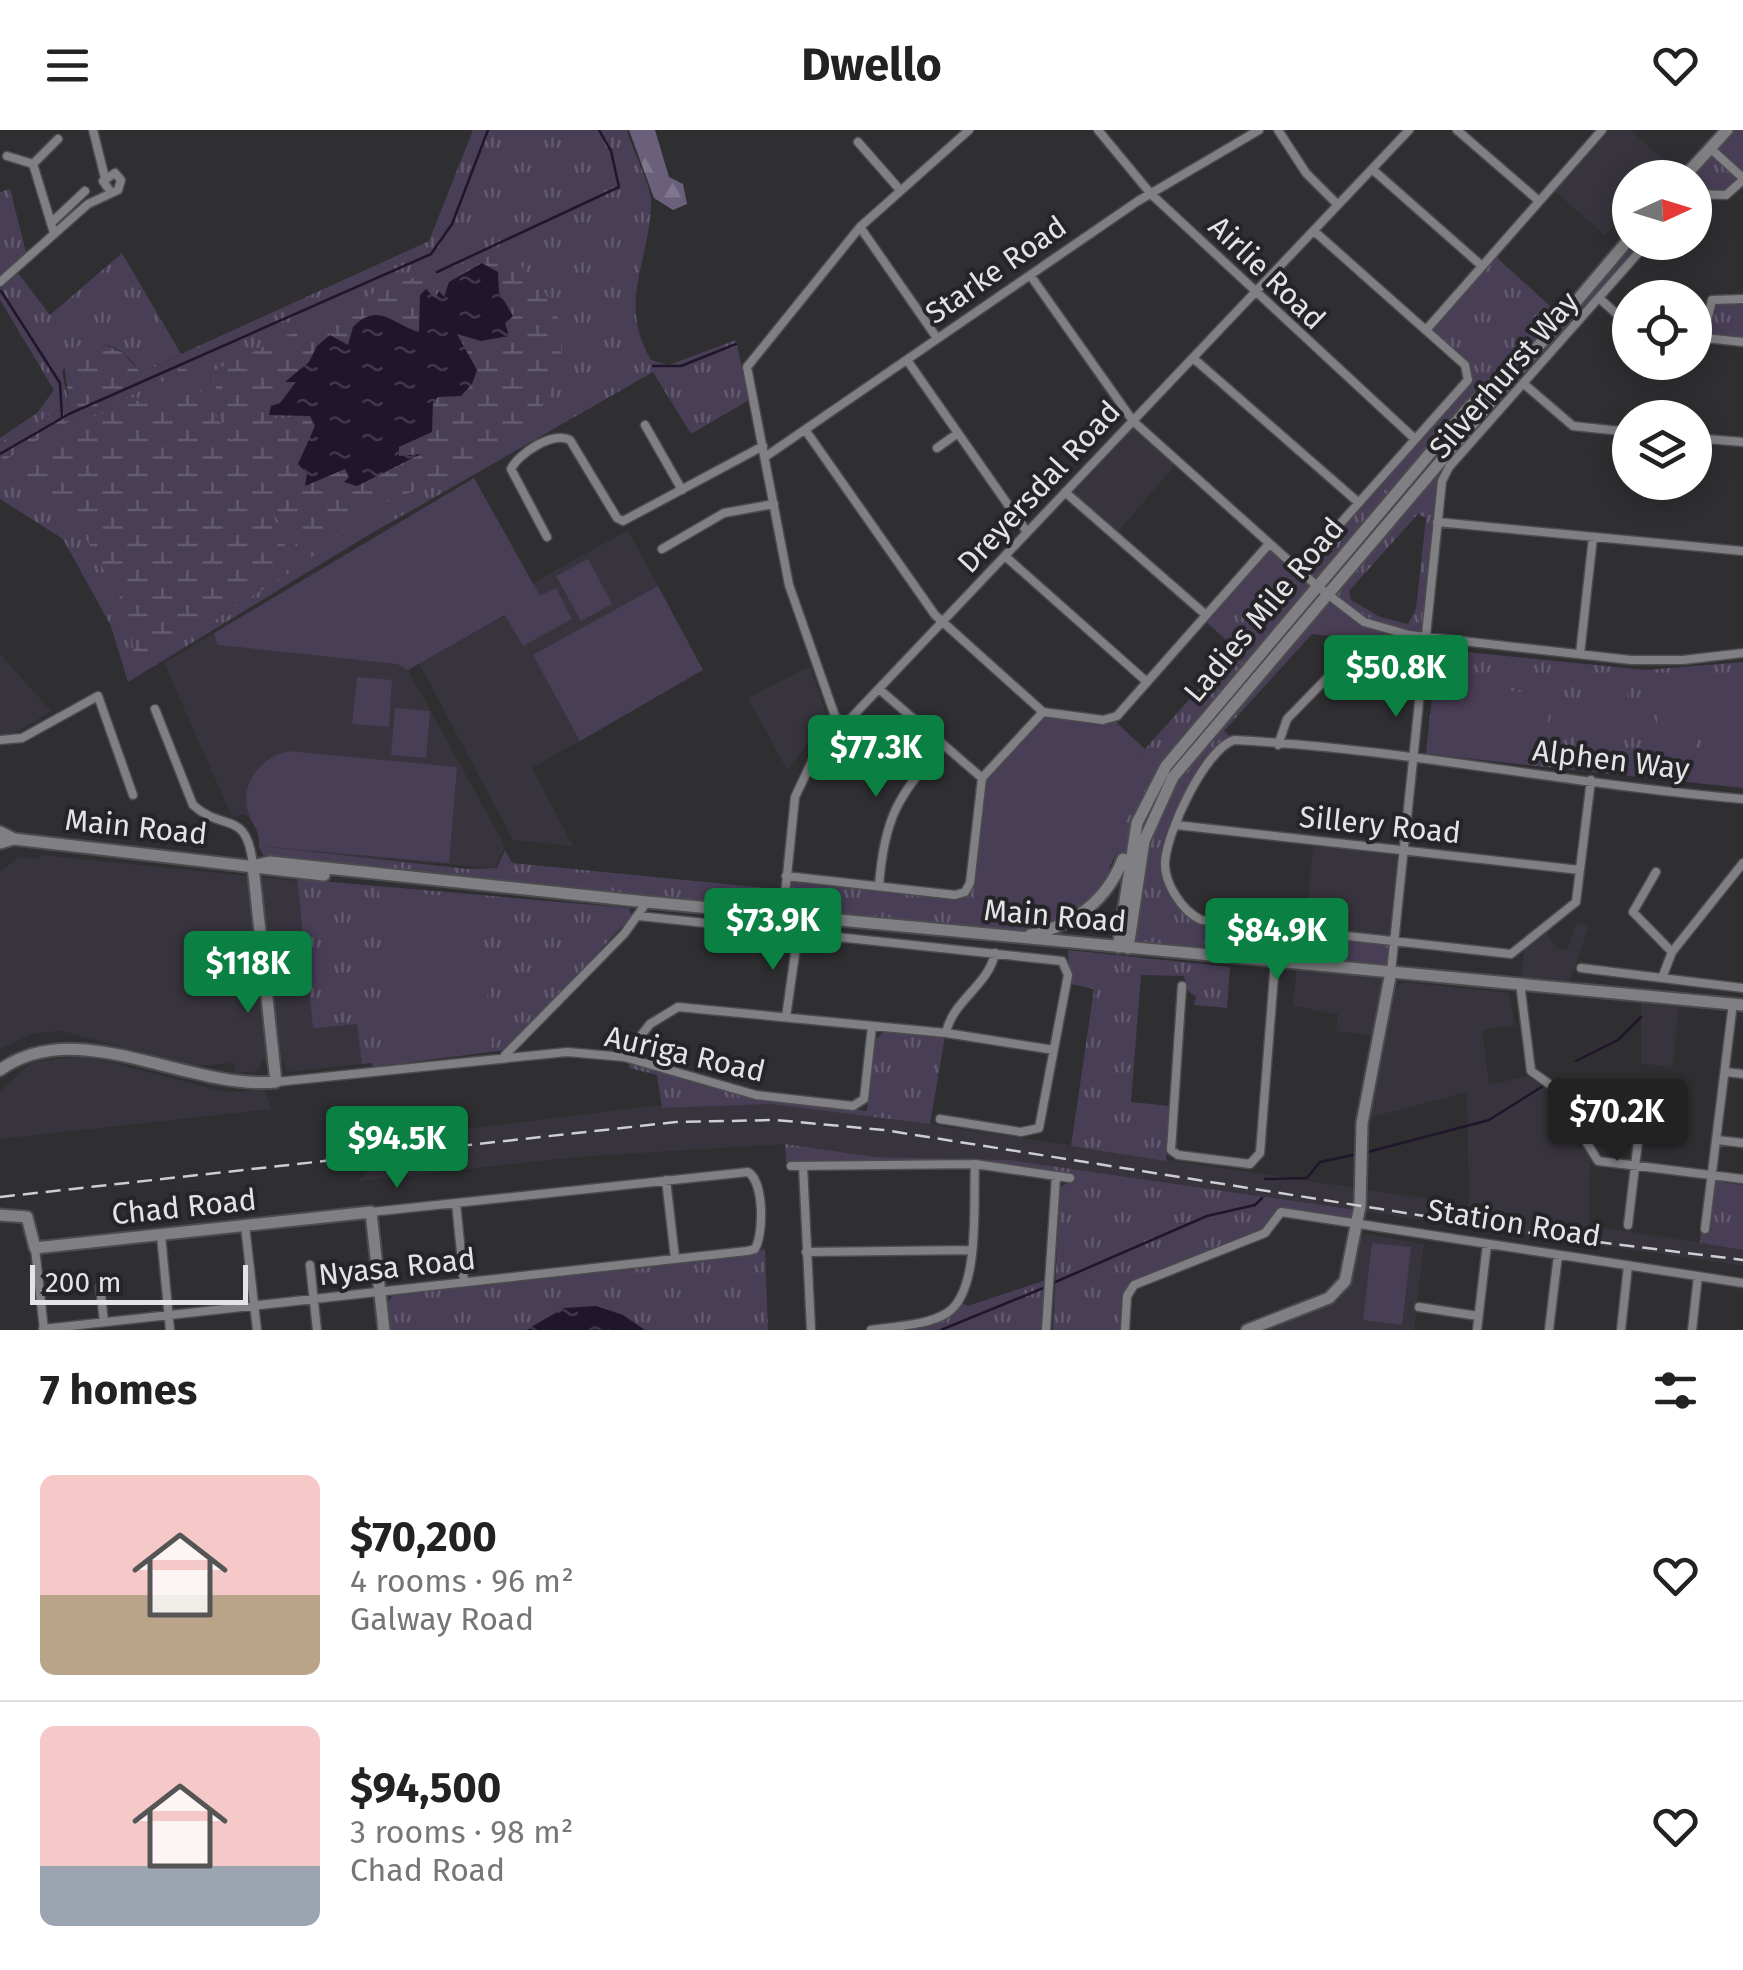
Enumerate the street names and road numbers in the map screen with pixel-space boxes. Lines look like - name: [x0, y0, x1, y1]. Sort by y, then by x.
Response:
- street label: Starke Road: [919, 208, 1073, 332]
- street label: Airlie Road: [1201, 209, 1333, 337]
- street label: Silverhurst Way: [1422, 284, 1586, 466]
- street label: Dreyersdal Road: [950, 393, 1128, 581]
- street label: Ladies Mile Road: [1176, 510, 1352, 710]
- street label: Alphen Way: [1531, 733, 1692, 788]
- street label: Sillery Road: [1298, 799, 1462, 851]
- street label: Main Road: [63, 802, 209, 852]
- street label: Main Road: [982, 892, 1128, 940]
- street label: Auriga Road: [601, 1018, 769, 1090]
- street label: Chad Road: [110, 1181, 258, 1233]
- street label: Station Road: [1425, 1192, 1603, 1254]
- street label: Nyasa Road: [317, 1241, 477, 1293]

